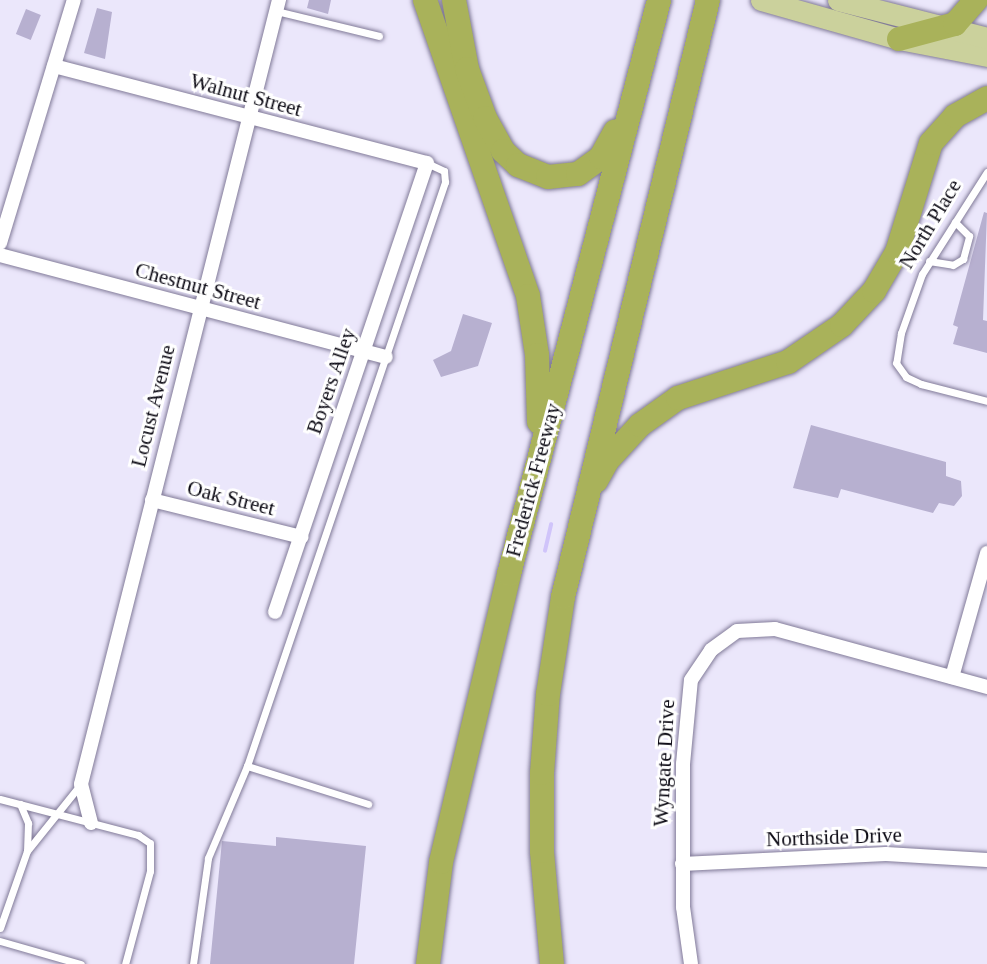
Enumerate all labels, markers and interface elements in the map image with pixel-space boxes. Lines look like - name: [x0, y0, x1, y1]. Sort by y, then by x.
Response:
- street label: Walnut Street: [188, 68, 304, 122]
- street label: North Place: [894, 175, 966, 273]
- street label: Chestnut Street: [132, 257, 264, 315]
- street label: Boyers Alley: [301, 324, 361, 438]
- street label: Locust Avenue: [126, 342, 180, 470]
- street label: Frederick Freeway: [500, 400, 566, 560]
- street label: Oak Street: [185, 475, 277, 521]
- street label: Wyngate Drive: [648, 699, 680, 827]
- street label: Northside Drive: [766, 822, 902, 852]

